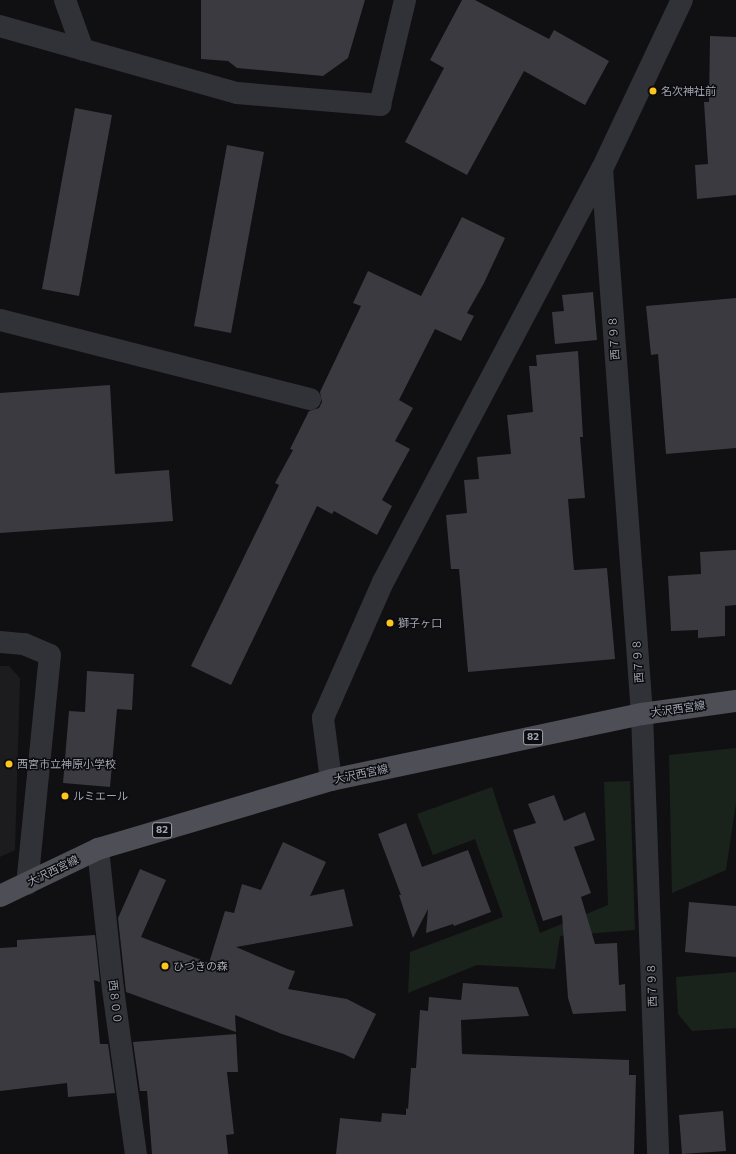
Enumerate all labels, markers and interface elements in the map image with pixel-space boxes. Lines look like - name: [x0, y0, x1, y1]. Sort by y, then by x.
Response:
- place label: 名次神社前: [661, 84, 716, 98]
- marker: 名次神社前: [648, 86, 658, 96]
- street label: 西７９８: [606, 316, 622, 360]
- place label: 獅子ヶ口: [398, 616, 442, 630]
- marker: 獅子ヶ口: [385, 618, 395, 628]
- street label: 西７９８: [630, 639, 646, 683]
- street label: 大沢西宮線: [650, 699, 706, 719]
- road number: 82: [523, 729, 543, 745]
- place label: 西宮市立神原小学校: [17, 757, 116, 771]
- marker: 西宮市立神原小学校: [4, 759, 14, 769]
- street label: 大沢西宮線: [333, 762, 389, 786]
- place label: ルミエール: [73, 789, 128, 803]
- marker: ルミエール: [60, 791, 70, 801]
- road number: 82: [152, 822, 172, 838]
- street label: 大沢西宮線: [25, 853, 81, 889]
- place label: ひづきの森: [173, 959, 228, 973]
- marker: ひづきの森: [160, 961, 170, 971]
- street label: 西７９８: [645, 963, 659, 1007]
- street label: 西８００: [106, 979, 124, 1025]

